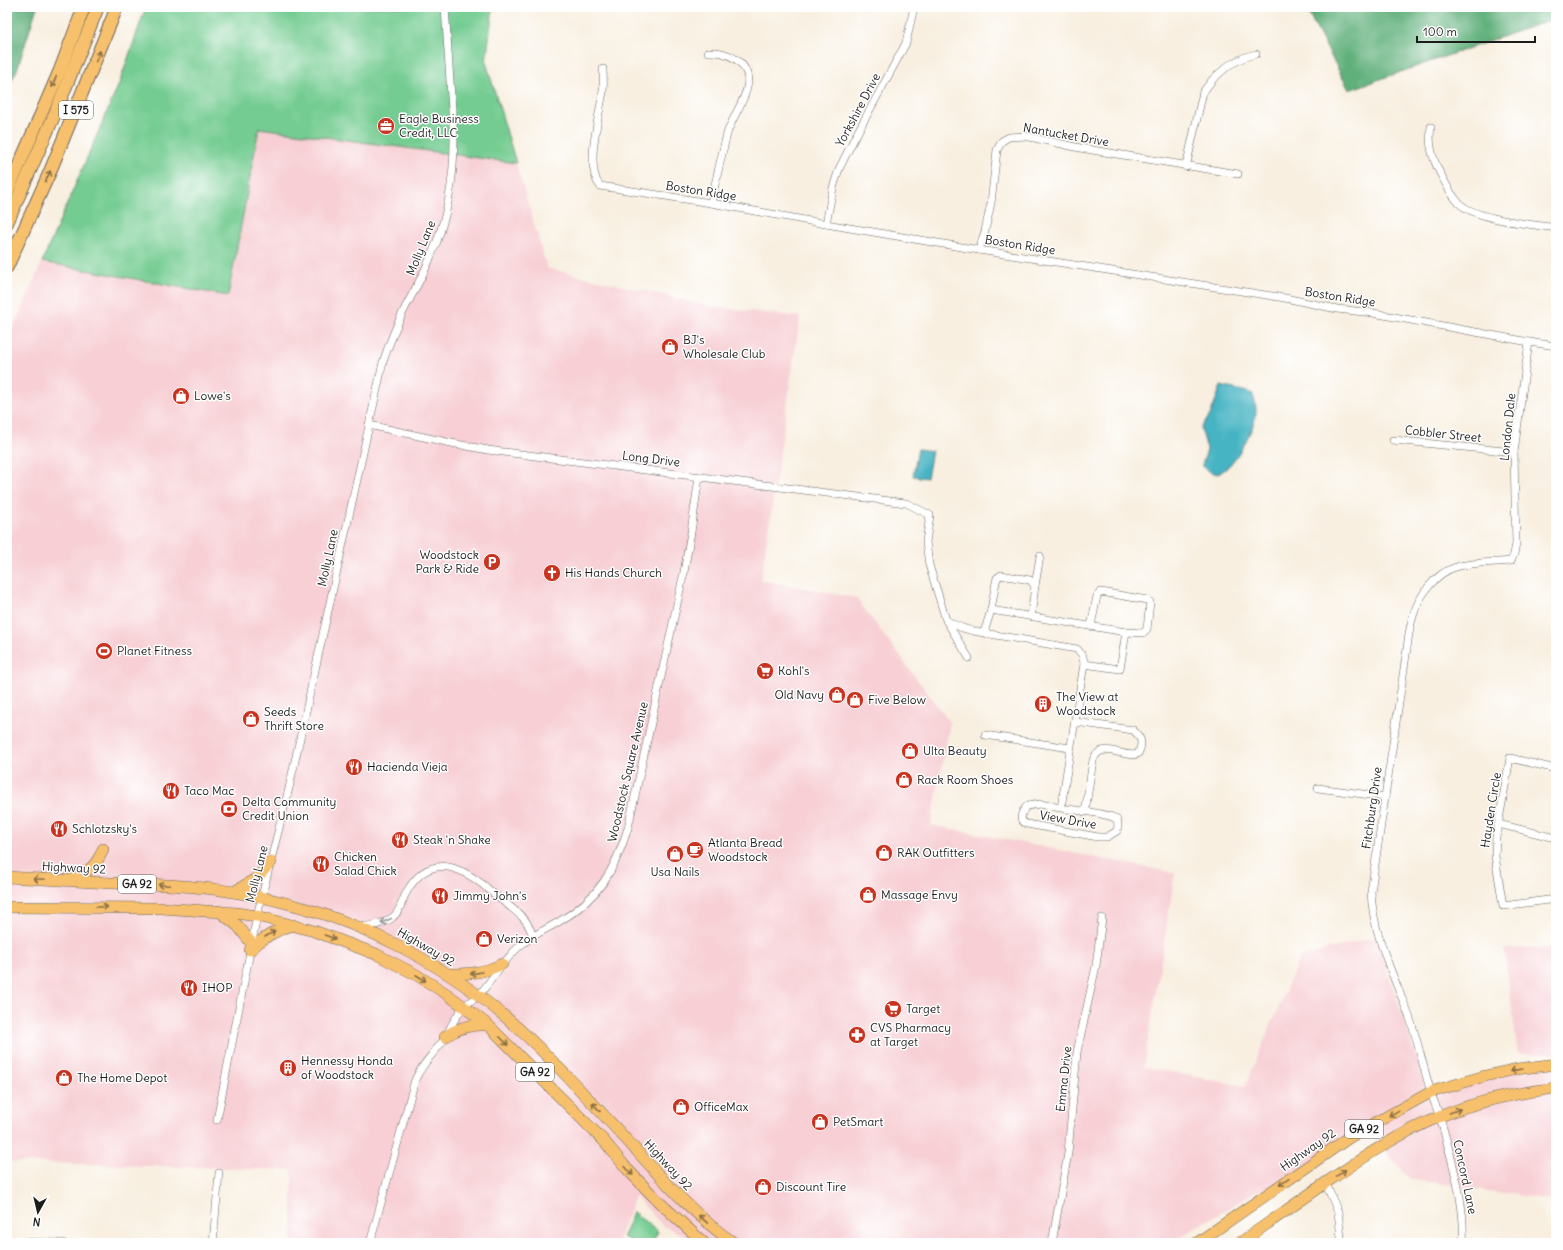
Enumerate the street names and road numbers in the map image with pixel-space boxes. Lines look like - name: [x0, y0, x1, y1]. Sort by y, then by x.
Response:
- street label: Yorkshire Drive: [832, 71, 883, 149]
- road number: I 575: [59, 101, 93, 119]
- street label: Nantucket Drive: [1022, 120, 1110, 149]
- street label: Boston Ridge: [665, 178, 737, 203]
- street label: Molly Lane: [403, 218, 438, 278]
- street label: Boston Ridge: [984, 232, 1056, 257]
- street label: Boston Ridge: [1304, 284, 1376, 309]
- street label: London Dale: [1496, 392, 1519, 462]
- street label: Cobbler Street: [1404, 422, 1482, 445]
- street label: Long Drive: [621, 448, 681, 469]
- street label: Molly Lane: [314, 528, 341, 588]
- street label: Woodstock Square Avenue: [604, 700, 651, 844]
- street label: Fitchburg Drive: [1358, 766, 1385, 850]
- street label: Hayden Circle: [1477, 771, 1504, 849]
- street label: View Drive: [1039, 807, 1098, 832]
- street label: Molly Lane: [242, 844, 271, 904]
- street label: Highway 92: [42, 858, 107, 877]
- road number: GA 92: [118, 875, 156, 893]
- street label: Highway 92: [395, 924, 458, 969]
- street label: Emma Drive: [1053, 1045, 1074, 1113]
- road number: GA 92: [516, 1063, 554, 1081]
- road number: GA 92: [1345, 1120, 1383, 1138]
- street label: Highway 92: [1277, 1125, 1339, 1174]
- street label: Highway 92: [641, 1136, 696, 1194]
- street label: Concord Lane: [1450, 1138, 1481, 1215]

